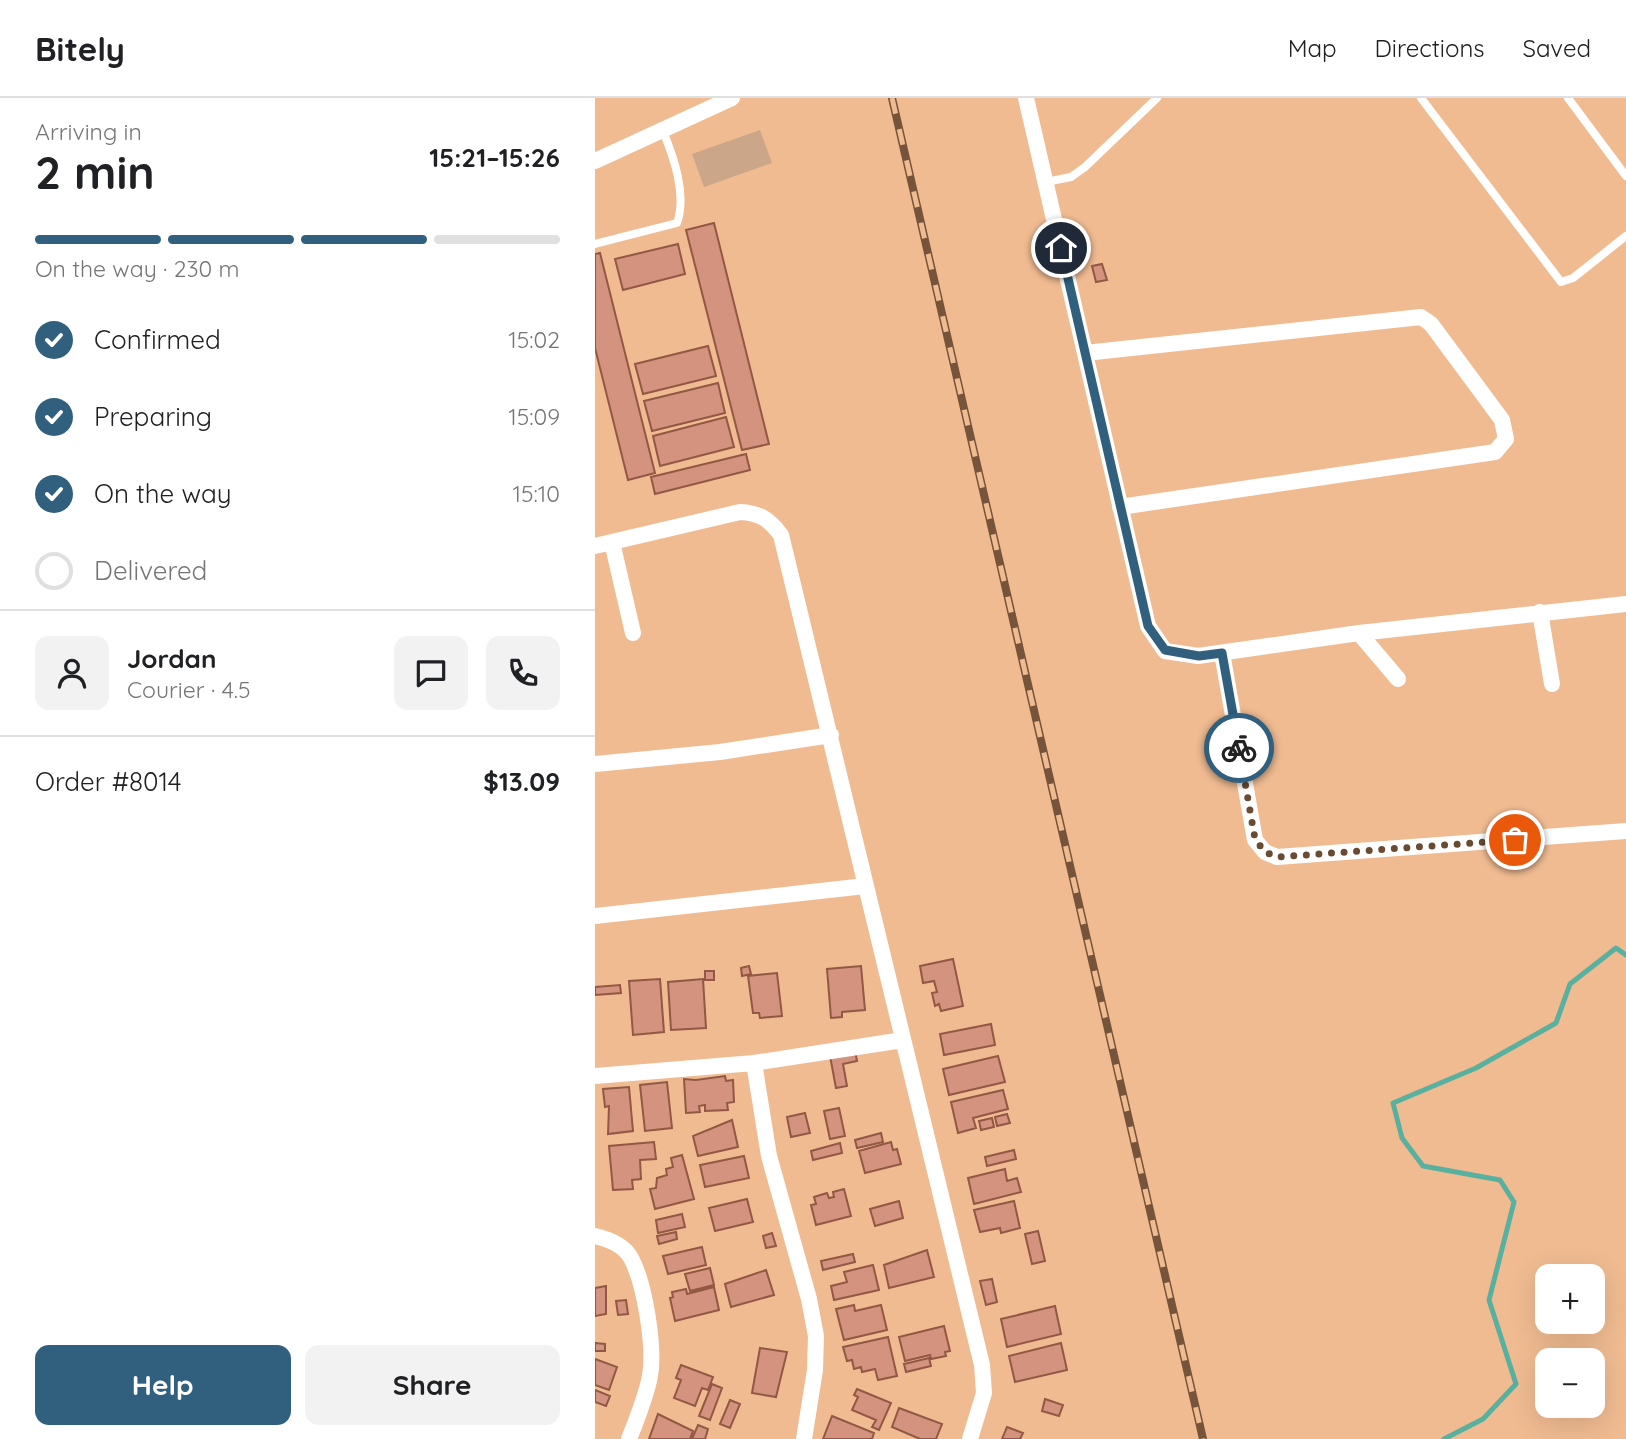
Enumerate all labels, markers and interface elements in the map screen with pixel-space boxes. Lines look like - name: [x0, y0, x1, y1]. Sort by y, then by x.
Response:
- text: Bitely: [35, 28, 125, 69]
- text: Map: [1288, 33, 1337, 63]
- text: Directions: [1375, 33, 1485, 63]
- text: Saved: [1523, 33, 1591, 63]
- text: Arriving in: [35, 117, 142, 146]
- text: 15:21–15:26: [429, 141, 560, 174]
- text: 2 min: [35, 143, 155, 201]
- pin: [1031, 218, 1091, 278]
- icon: home: [1042, 229, 1080, 267]
- text: On the way · 230 m: [35, 254, 240, 283]
- icon: check: [35, 321, 73, 359]
- text: Confirmed: [94, 323, 221, 356]
- text: 15:02: [508, 325, 560, 354]
- icon: check: [35, 398, 73, 436]
- text: Preparing: [94, 400, 212, 433]
- text: 15:09: [508, 402, 560, 431]
- icon: check: [35, 475, 73, 513]
- text: On the way: [94, 477, 232, 510]
- text: 15:10: [512, 479, 560, 508]
- text: Delivered: [94, 554, 207, 587]
- button: person: [35, 636, 109, 710]
- button: chat: [394, 636, 468, 710]
- button: phone: [486, 636, 560, 710]
- text: Jordan: [127, 642, 216, 675]
- text: Courier · 4.5: [127, 675, 251, 704]
- courier: [1204, 713, 1274, 783]
- icon: bike: [1220, 729, 1258, 767]
- text: Order #8014: [35, 765, 181, 798]
- text: $13.09: [483, 765, 560, 798]
- pin: [1485, 810, 1545, 870]
- icon: bag: [1496, 821, 1534, 859]
- map controls: [1535, 1264, 1605, 1418]
- button: +: [1535, 1264, 1605, 1334]
- button: Help: [35, 1345, 291, 1425]
- button: Share: [305, 1345, 560, 1425]
- button: −: [1535, 1348, 1605, 1418]

